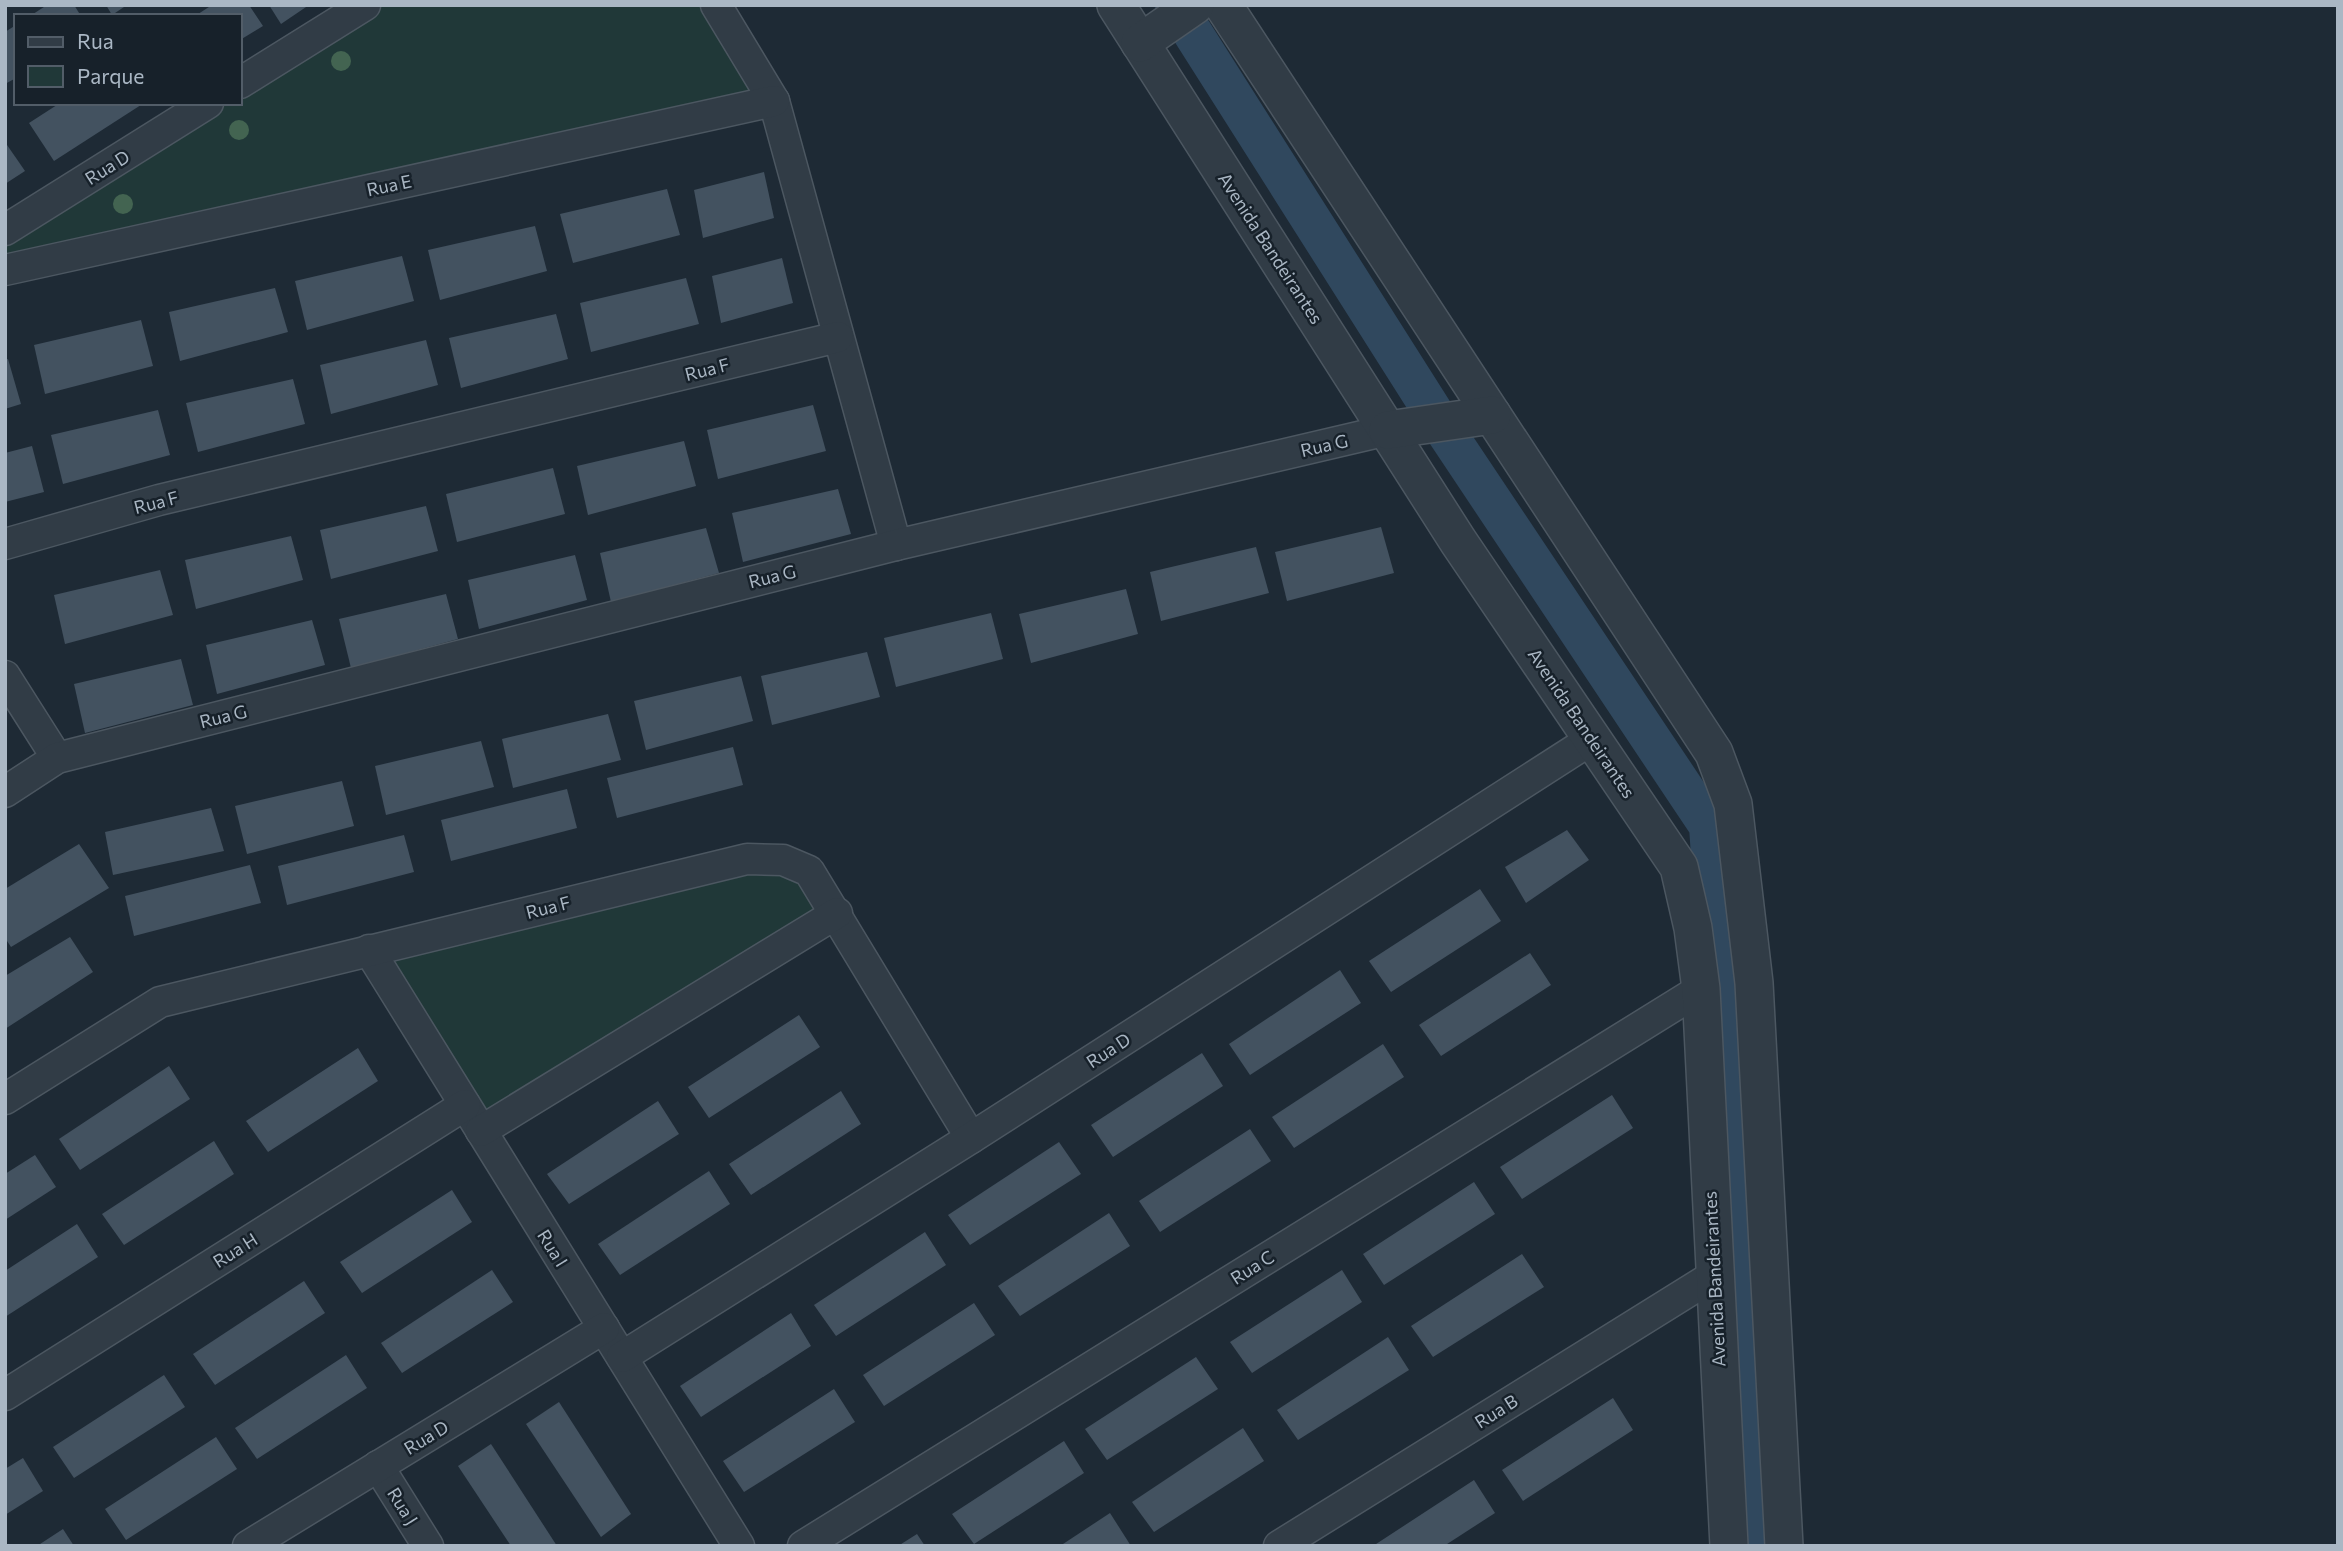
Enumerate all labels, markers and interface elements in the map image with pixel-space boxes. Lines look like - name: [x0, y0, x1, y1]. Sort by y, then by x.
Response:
- legend: [14, 14, 242, 105]
- text: Rua: [77, 28, 114, 53]
- text: Parque: [77, 63, 144, 88]
- street label: Rua D: [81, 145, 133, 189]
- street label: Avenida Bandeirantes: [1214, 168, 1328, 328]
- street label: Rua E: [364, 170, 414, 200]
- street label: Rua F: [682, 353, 732, 385]
- street label: Rua G: [1298, 429, 1350, 461]
- street label: Rua F: [131, 486, 181, 518]
- street label: Rua G: [746, 560, 798, 592]
- street label: Avenida Bandeirantes: [1524, 644, 1640, 802]
- street label: Rua G: [197, 700, 249, 732]
- street label: Rua F: [523, 891, 573, 923]
- street label: Rua D: [1082, 1028, 1134, 1072]
- street label: Avenida Bandeirantes: [1698, 1191, 1730, 1367]
- street label: Rua I: [533, 1225, 573, 1271]
- street label: Rua H: [209, 1228, 261, 1272]
- street label: Rua C: [1226, 1245, 1278, 1289]
- street label: Rua B: [1470, 1389, 1522, 1433]
- street label: Rua D: [400, 1415, 452, 1459]
- street label: Rua J: [383, 1483, 423, 1529]

